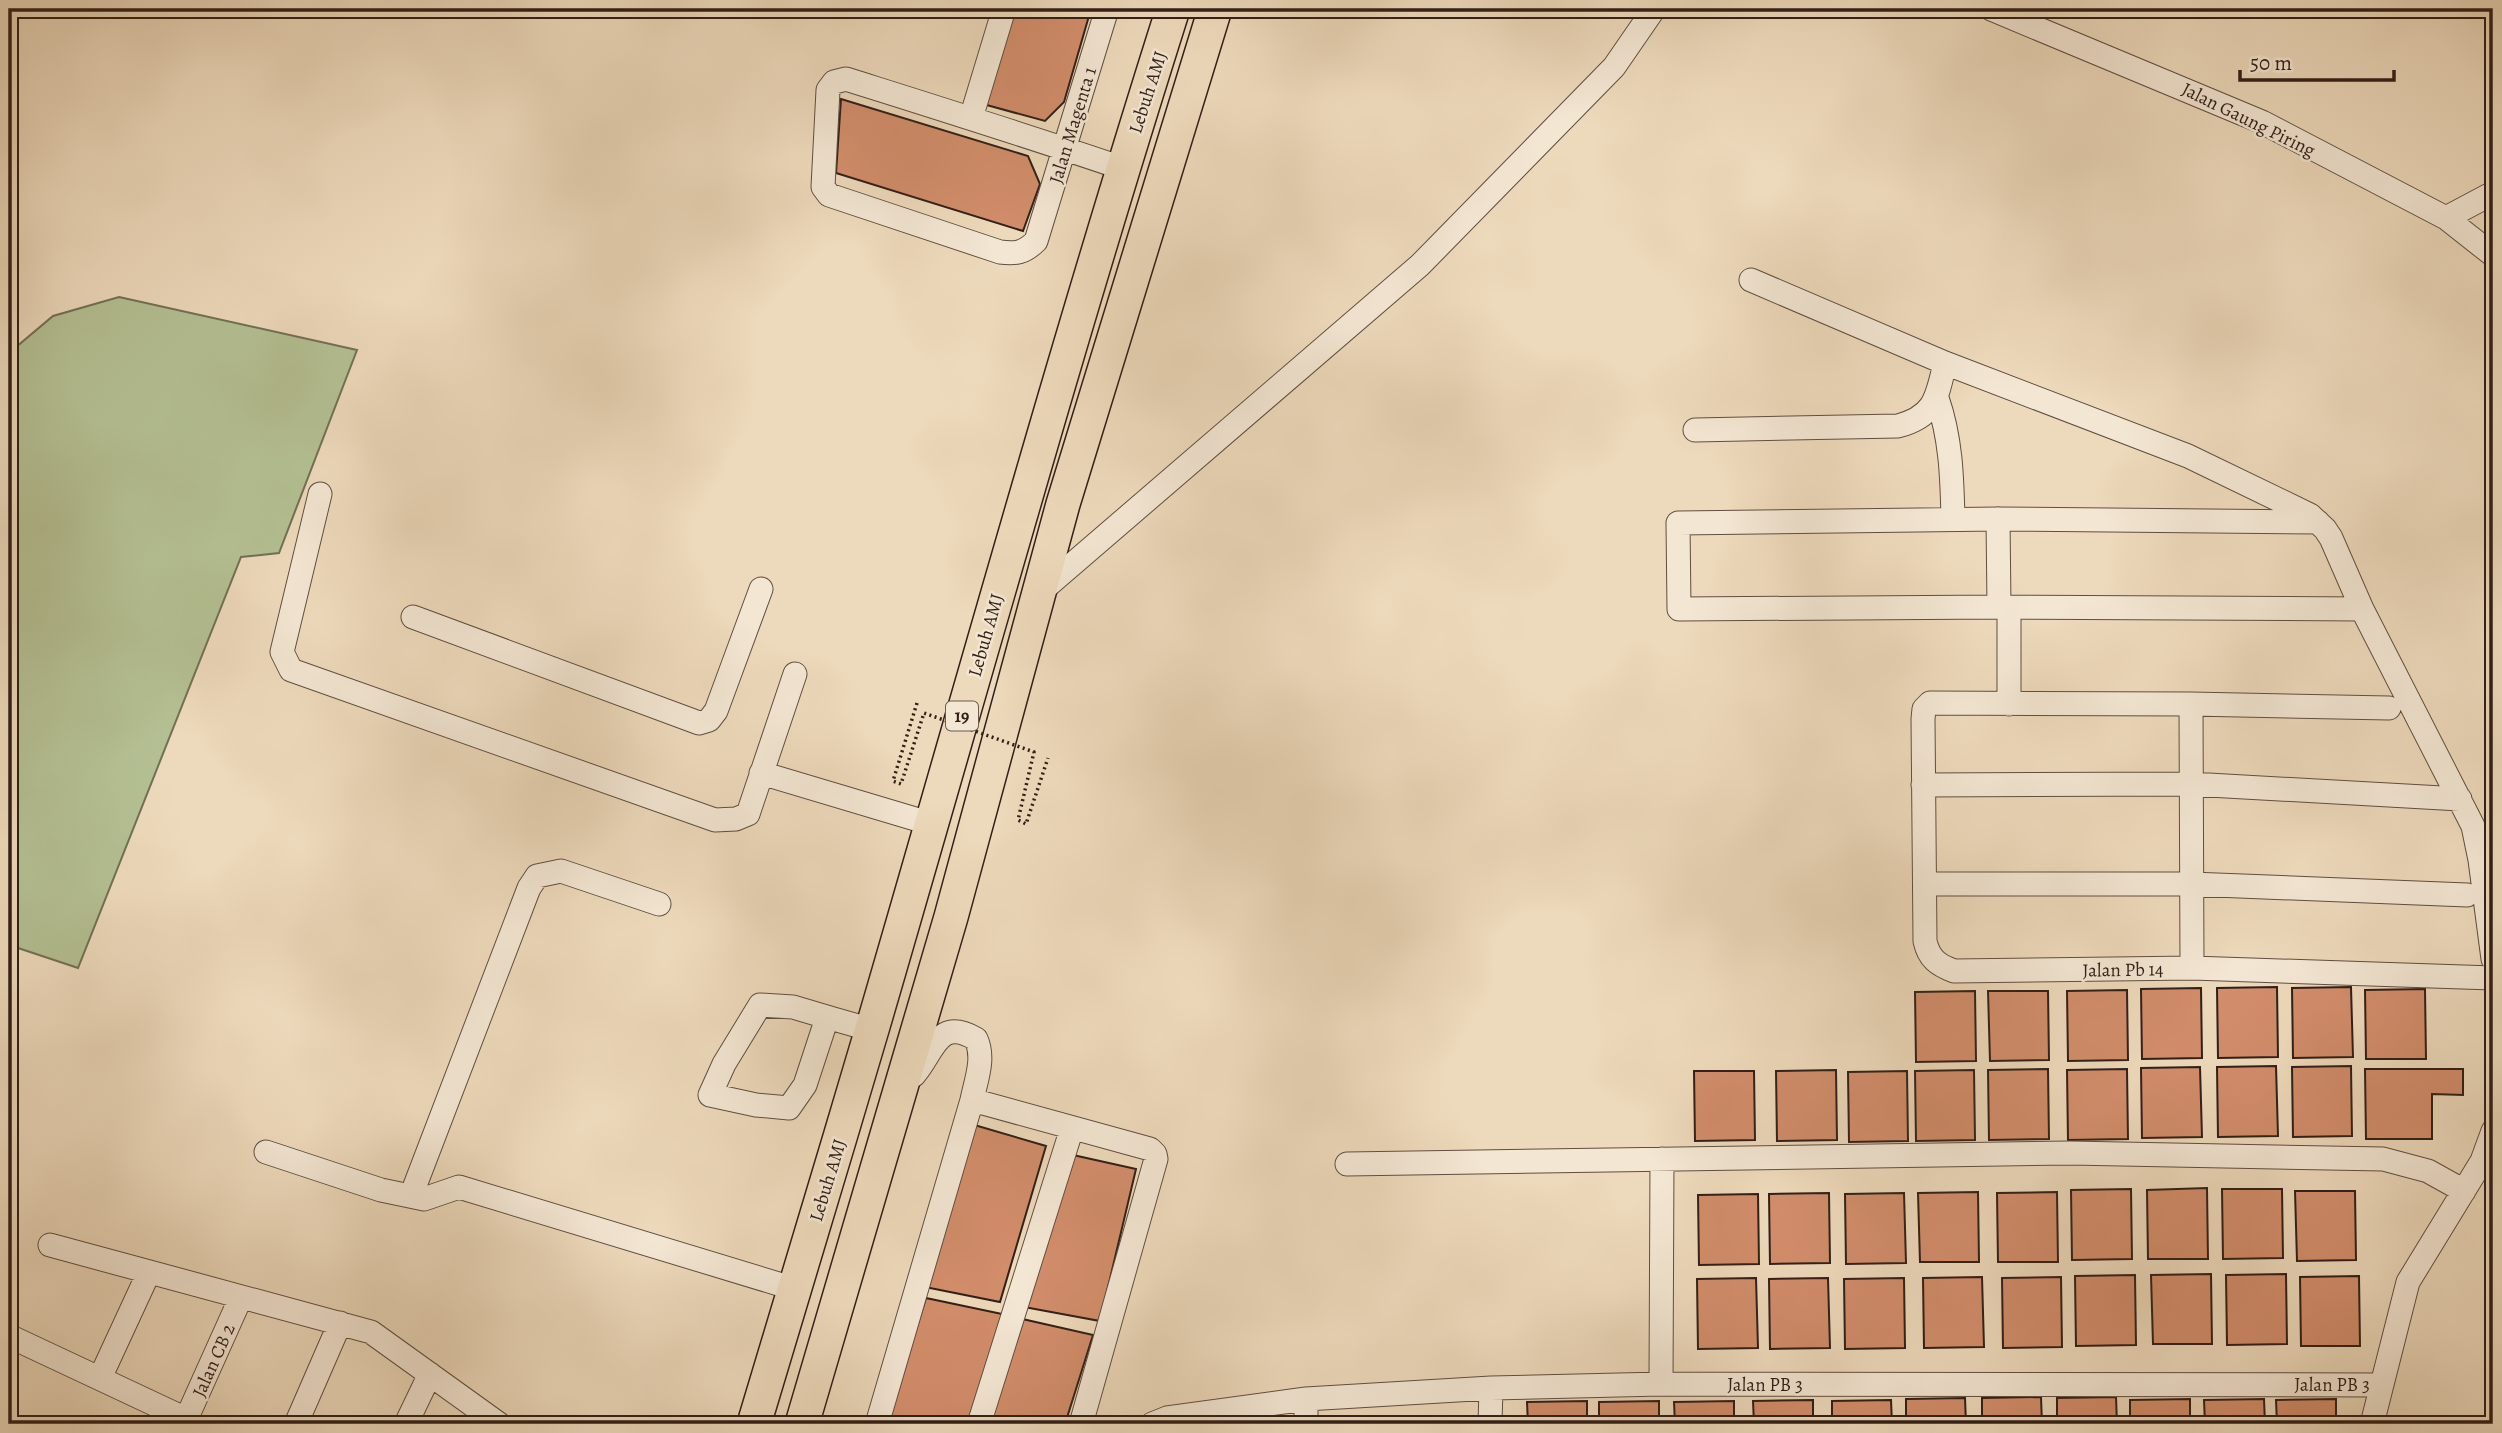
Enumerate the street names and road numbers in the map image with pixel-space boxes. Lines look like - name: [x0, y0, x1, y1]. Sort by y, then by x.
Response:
- street label: Lebuh AMJ: [1122, 48, 1174, 137]
- street label: Jalan Magenta 1: [1043, 63, 1103, 187]
- street label: Jalan Gaung Piring: [2177, 76, 2320, 164]
- street label: Lebuh AMJ: [962, 591, 1010, 680]
- road number: 19: [946, 702, 978, 730]
- street label: Jalan Pb 14: [2082, 956, 2164, 984]
- street label: Lebuh AMJ: [803, 1136, 853, 1225]
- street label: Jalan CB 2: [186, 1319, 242, 1401]
- street label: Jalan PB 3: [1727, 1372, 1803, 1398]
- street label: Jalan PB 3: [2294, 1372, 2370, 1398]

